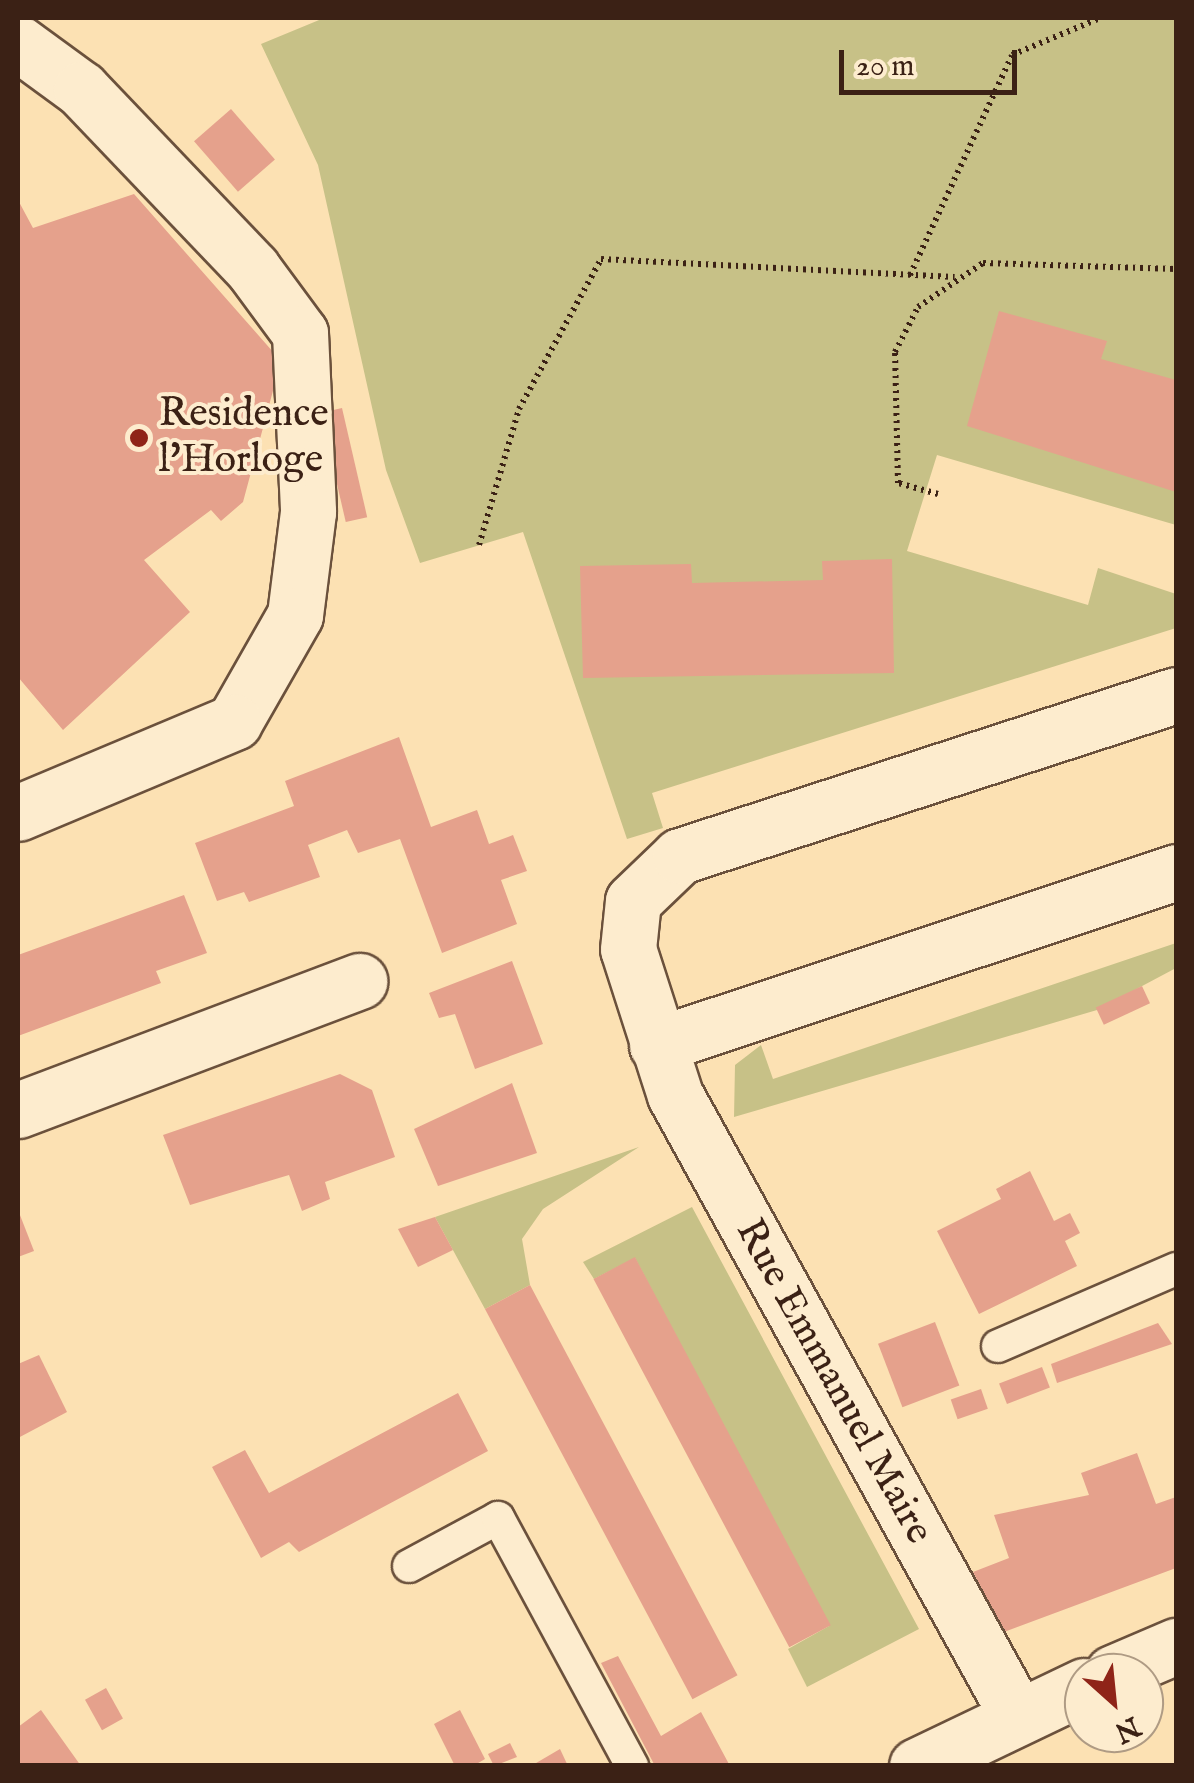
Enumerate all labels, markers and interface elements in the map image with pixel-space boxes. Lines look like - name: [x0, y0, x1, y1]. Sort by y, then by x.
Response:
- scale bar: [844, 30, 1022, 92]
- text: 20 m: [856, 48, 915, 86]
- place label: Residence l'Horloge: [159, 391, 329, 485]
- marker: Residence l'Horloge: [128, 427, 150, 449]
- street label: Rue Emmanuel Maire: [724, 1211, 942, 1553]
- north arrow: [1064, 1653, 1164, 1753]
- text: N: [1108, 1707, 1146, 1749]

